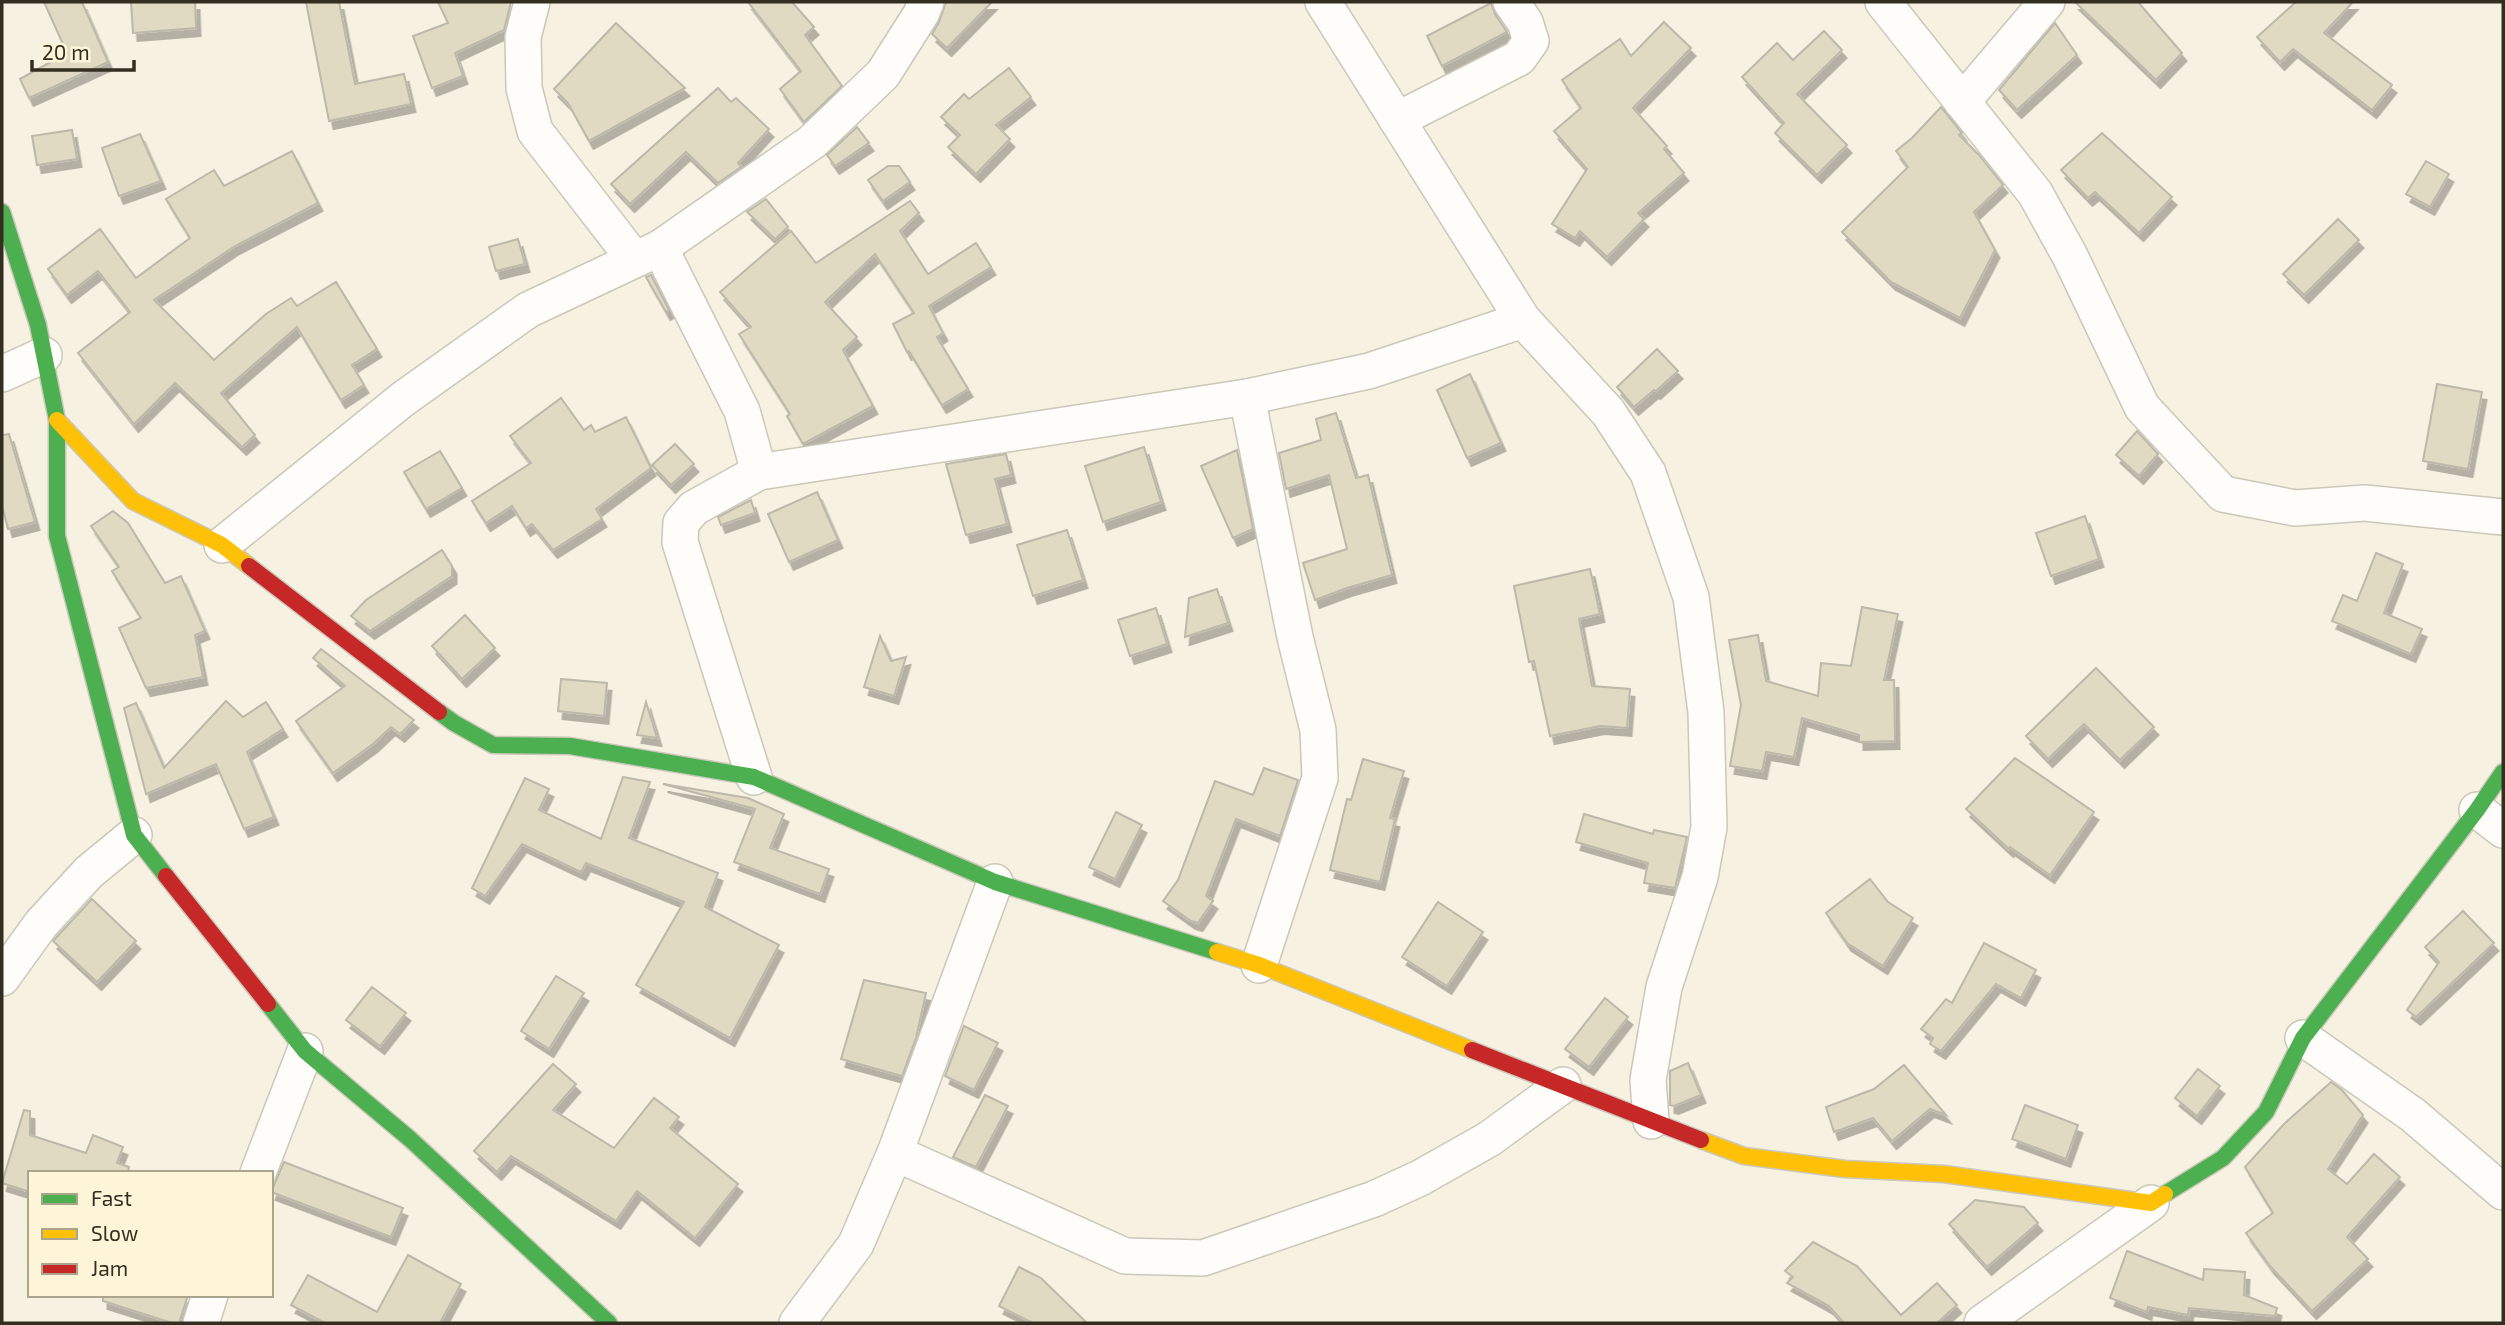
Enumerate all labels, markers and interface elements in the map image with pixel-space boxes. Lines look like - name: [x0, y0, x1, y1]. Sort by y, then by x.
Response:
- scale bar: [32, 28, 133, 72]
- text: 20 m: [42, 39, 90, 64]
- legend: [28, 1171, 273, 1297]
- text: Fast: [91, 1185, 132, 1210]
- text: Slow: [91, 1220, 138, 1245]
- text: Jam: [91, 1255, 128, 1280]

